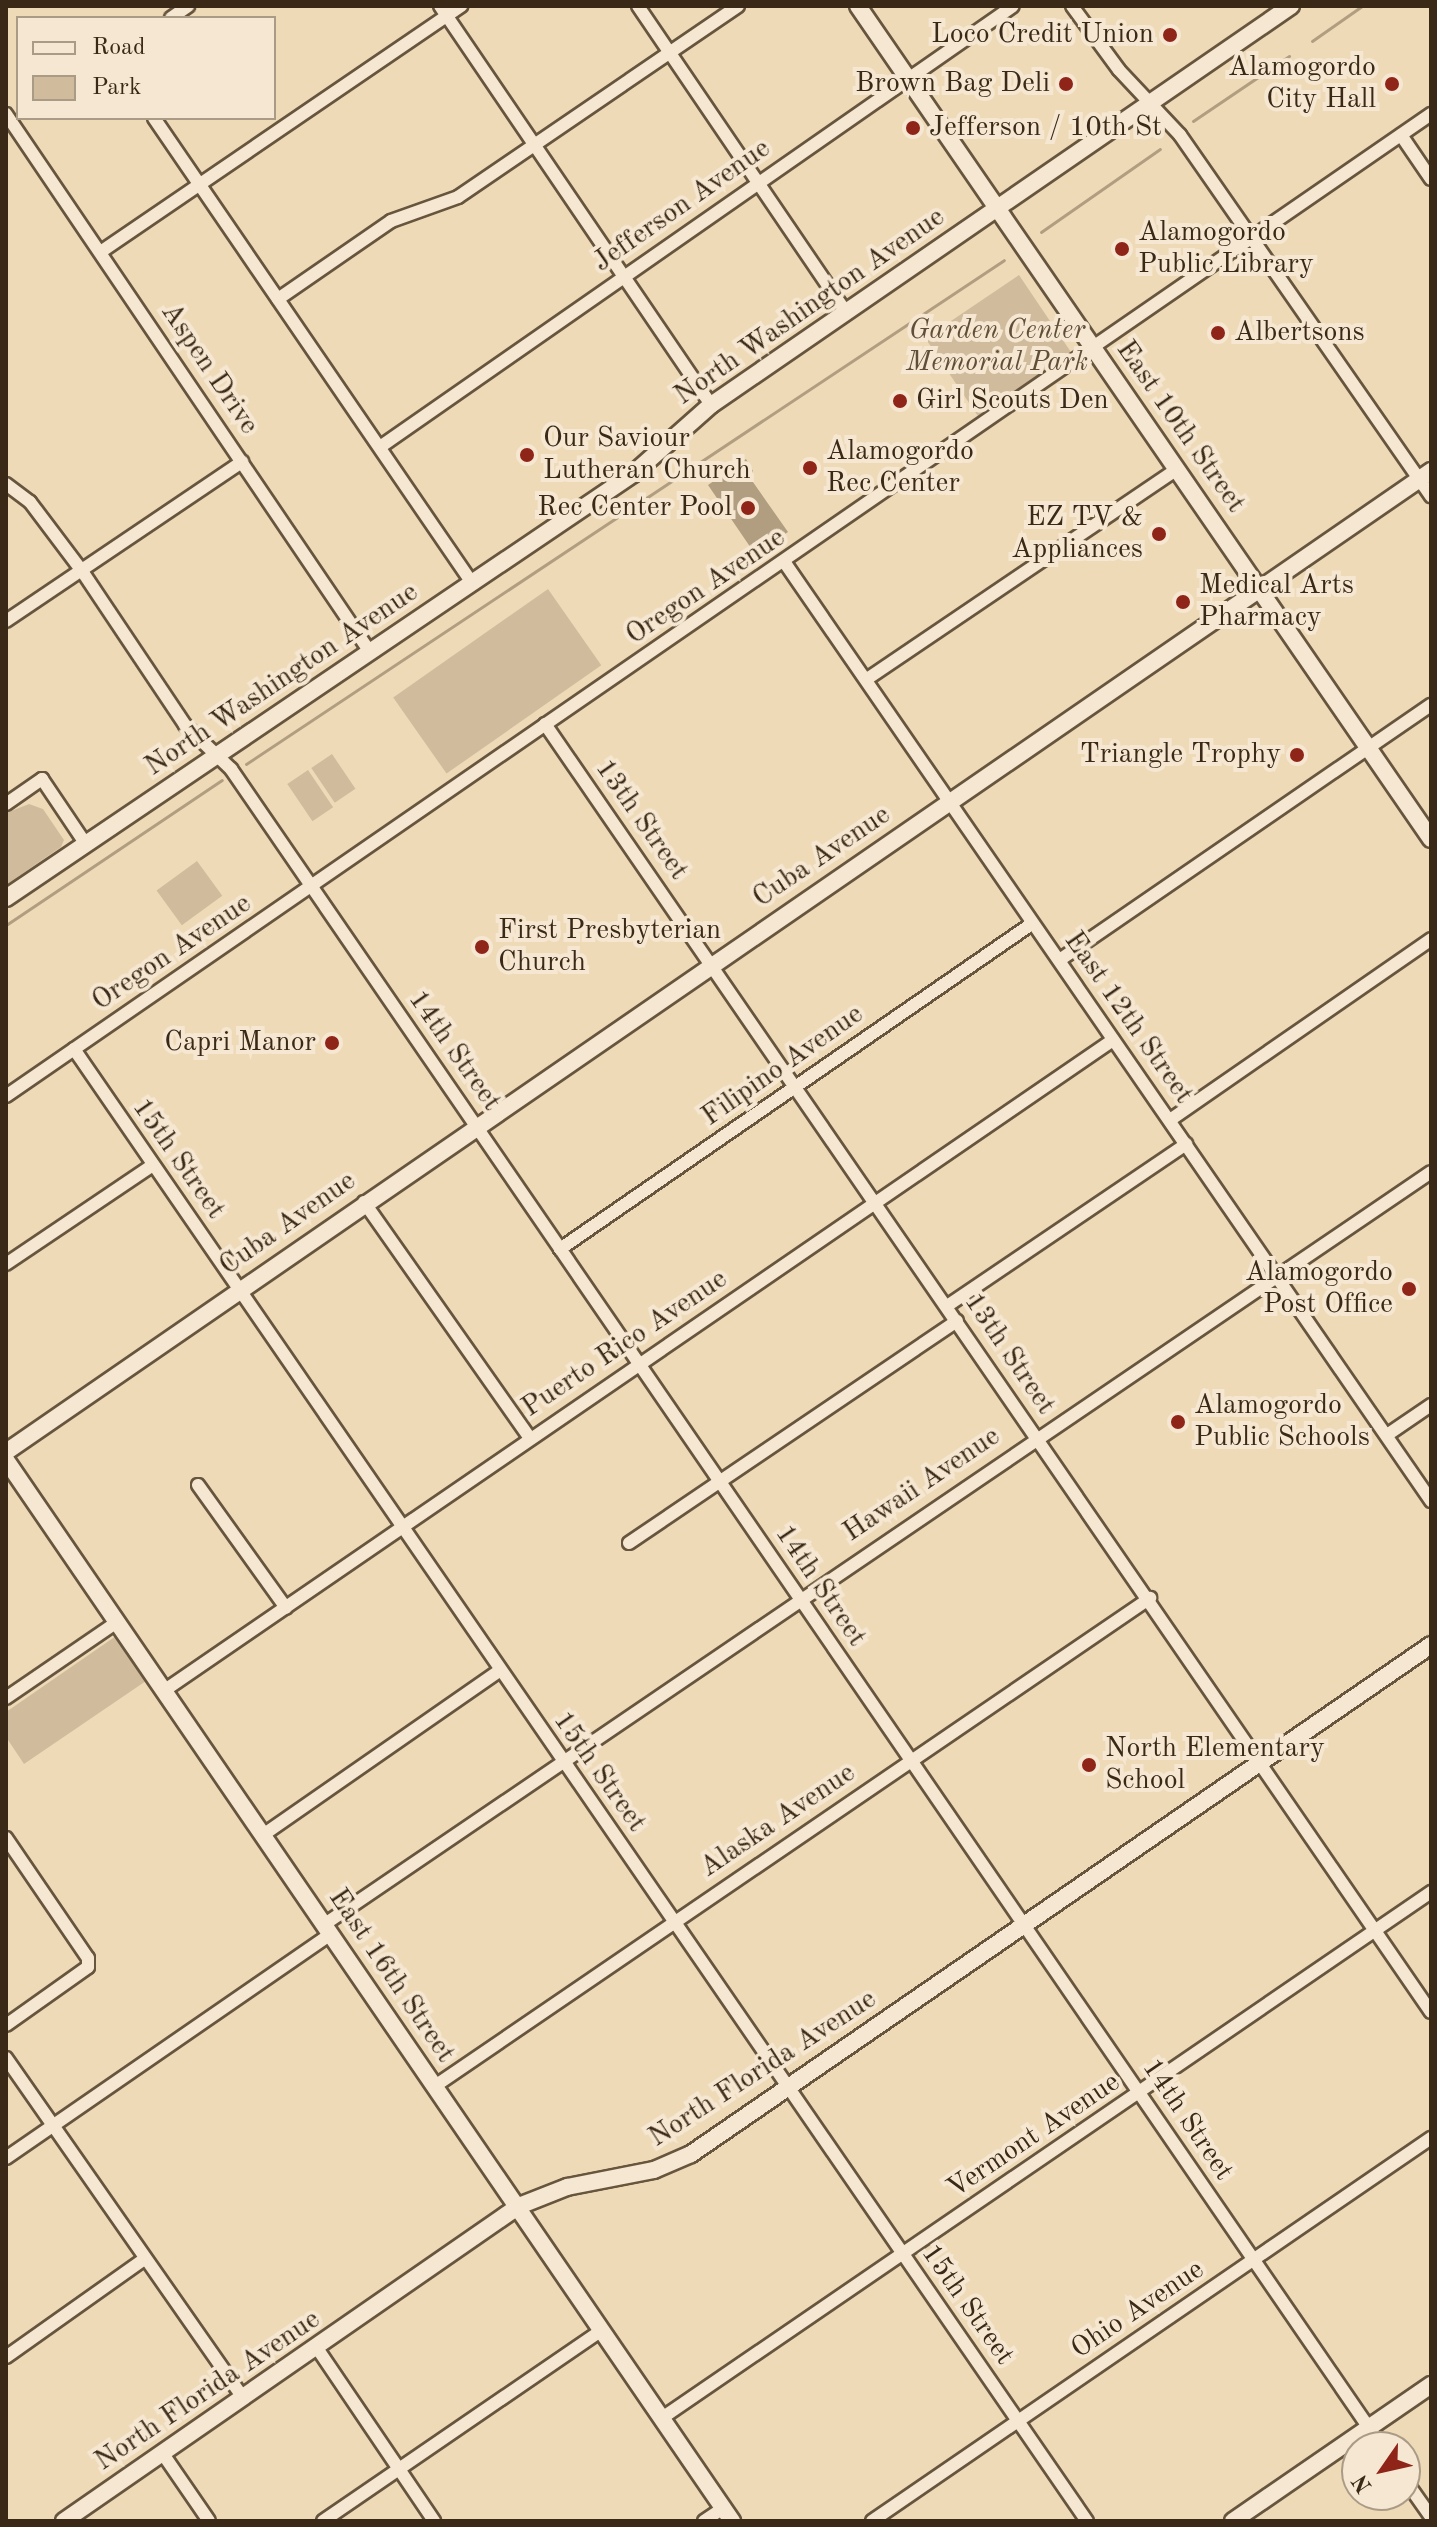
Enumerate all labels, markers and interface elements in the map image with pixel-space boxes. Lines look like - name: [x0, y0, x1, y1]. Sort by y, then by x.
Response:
- legend: [16, 16, 276, 120]
- place label: Loco Credit Union: [931, 18, 1154, 52]
- marker: Loco Credit Union: [1161, 26, 1179, 44]
- text: Road: [92, 36, 145, 60]
- place label: Alamogordo City Hall: [1228, 51, 1376, 117]
- place label: Brown Bag Deli: [855, 67, 1050, 101]
- marker: Brown Bag Deli: [1057, 75, 1075, 93]
- marker: Alamogordo City Hall: [1383, 75, 1401, 93]
- text: Park: [92, 76, 141, 100]
- place label: Jefferson / 10th St: [929, 111, 1162, 145]
- marker: Jefferson / 10th St: [904, 119, 922, 137]
- street label: Jefferson Avenue: [587, 132, 777, 280]
- street label: North Washington Avenue: [668, 201, 952, 413]
- place label: Alamogordo Public Library: [1138, 216, 1314, 282]
- marker: Alamogordo Public Library: [1113, 240, 1131, 258]
- street label: Aspen Drive: [153, 297, 265, 441]
- park label: Garden Center Memorial Park: [906, 314, 1088, 380]
- place label: Albertsons: [1234, 316, 1365, 350]
- marker: Albertsons: [1209, 324, 1227, 342]
- street label: East 10th Street: [1108, 334, 1252, 520]
- place label: Girl Scouts Den: [916, 384, 1109, 418]
- marker: Girl Scouts Den: [891, 392, 909, 410]
- place label: Our Saviour Lutheran Church: [543, 422, 751, 488]
- place label: Alamogordo Rec Center: [826, 435, 974, 501]
- marker: Our Saviour Lutheran Church: [518, 446, 536, 464]
- marker: Alamogordo Rec Center: [801, 459, 819, 477]
- place label: Rec Center Pool: [537, 491, 732, 525]
- marker: Rec Center Pool: [739, 499, 757, 517]
- place label: EZ TV & Appliances: [1011, 501, 1143, 567]
- street label: Oregon Avenue: [620, 521, 792, 653]
- marker: EZ TV & Appliances: [1150, 525, 1168, 543]
- place label: Medical Arts Pharmacy: [1199, 569, 1354, 635]
- street label: North Washington Avenue: [139, 576, 425, 784]
- marker: Medical Arts Pharmacy: [1174, 593, 1192, 611]
- place label: Triangle Trophy: [1080, 738, 1281, 772]
- marker: Triangle Trophy: [1288, 746, 1306, 764]
- street label: 13th Street: [587, 753, 695, 887]
- street label: Cuba Avenue: [747, 799, 897, 915]
- street label: Oregon Avenue: [86, 887, 258, 1019]
- place label: First Presbyterian Church: [498, 914, 721, 980]
- street label: East 12th Street: [1056, 925, 1200, 1111]
- marker: First Presbyterian Church: [473, 938, 491, 956]
- street label: 14th Street: [400, 984, 508, 1118]
- street label: Filipino Avenue: [696, 998, 870, 1134]
- place label: Capri Manor: [164, 1026, 316, 1060]
- marker: Capri Manor: [323, 1034, 341, 1052]
- street label: 15th Street: [124, 1092, 232, 1226]
- street label: Cuba Avenue: [213, 1165, 363, 1283]
- place label: Alamogordo Post Office: [1245, 1256, 1393, 1322]
- street label: Puerto Rico Avenue: [516, 1263, 734, 1425]
- marker: Alamogordo Post Office: [1400, 1280, 1418, 1298]
- street label: 13th Street: [956, 1287, 1062, 1421]
- place label: Alamogordo Public Schools: [1194, 1389, 1370, 1455]
- marker: Alamogordo Public Schools: [1169, 1413, 1187, 1431]
- street label: Hawaii Avenue: [837, 1420, 1007, 1550]
- street label: 14th Street: [767, 1519, 873, 1653]
- street label: 15th Street: [545, 1705, 653, 1839]
- place label: North Elementary School: [1105, 1732, 1325, 1798]
- marker: North Elementary School: [1080, 1756, 1098, 1774]
- street label: Alaska Avenue: [694, 1757, 862, 1885]
- street label: East 16th Street: [320, 1883, 462, 2069]
- street label: North Florida Avenue: [643, 1983, 883, 2155]
- street label: 14th Street: [1134, 2053, 1240, 2187]
- street label: Vermont Avenue: [941, 2066, 1127, 2206]
- street label: 15th Street: [913, 2238, 1021, 2372]
- street label: Ohio Avenue: [1065, 2253, 1211, 2367]
- street label: North Florida Avenue: [89, 2303, 327, 2479]
- north arrow: [1341, 2431, 1421, 2511]
- text: N: [1349, 2470, 1377, 2496]

